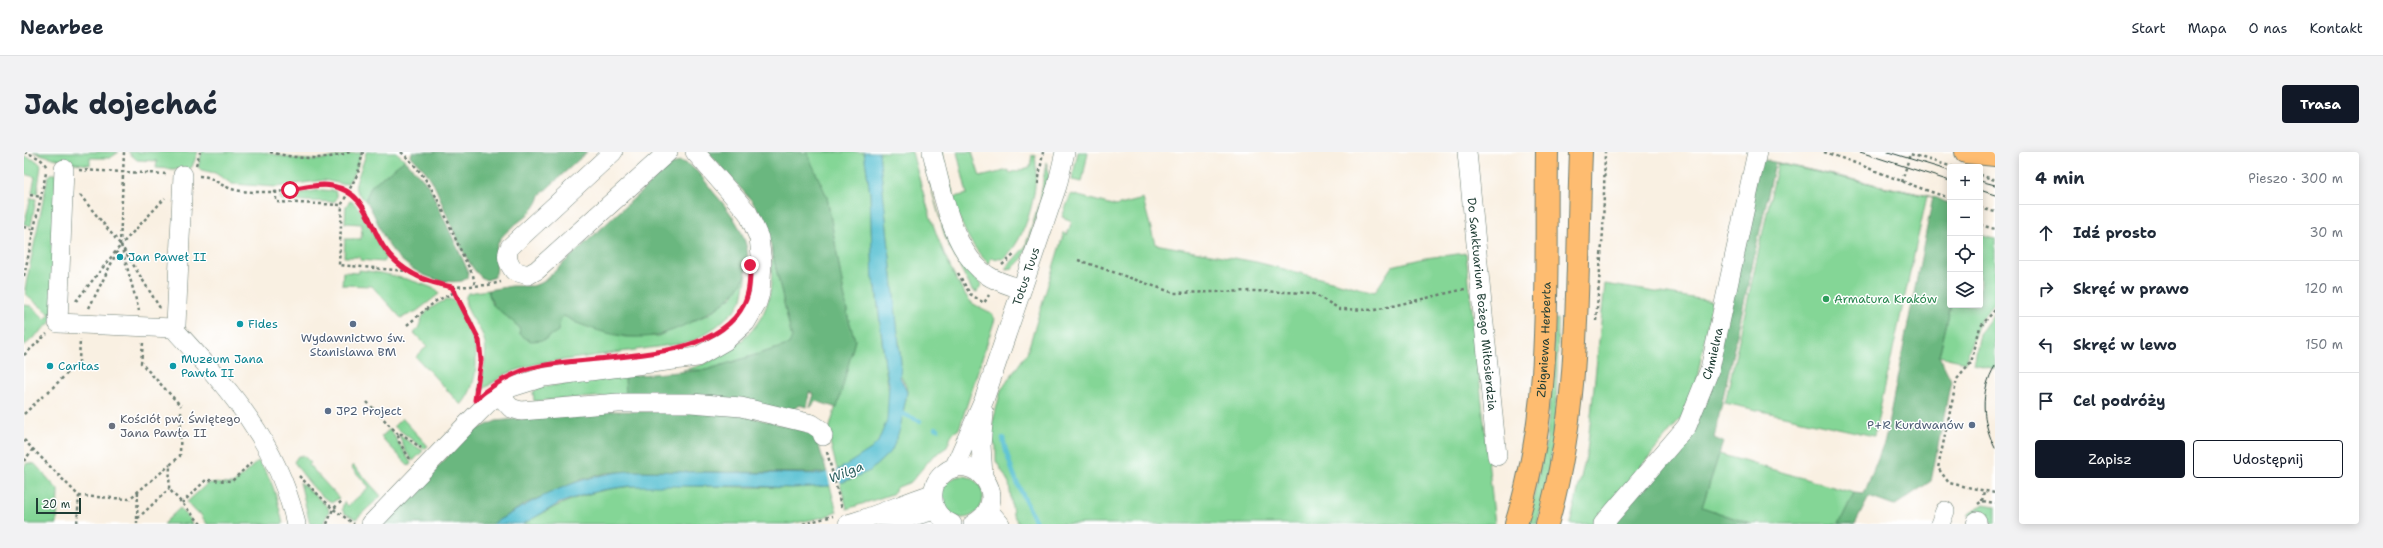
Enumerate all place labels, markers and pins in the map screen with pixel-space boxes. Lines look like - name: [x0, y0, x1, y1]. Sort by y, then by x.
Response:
- place label: Jan Paweł II: [128, 249, 207, 265]
- marker: Jan Paweł II: [115, 252, 125, 262]
- place label: Armatura Kraków: [1834, 291, 1938, 307]
- marker: Armatura Kraków: [1821, 294, 1831, 304]
- place label: Fides: [248, 316, 278, 332]
- marker: Fides: [235, 319, 245, 329]
- marker: Wydawnictwo św. Stanislawa BM: [348, 319, 358, 329]
- place label: Wydawnictwo św. Stanislawa BM: [301, 330, 405, 360]
- place label: Muzeum Jana Pawła II: [181, 351, 264, 381]
- place label: Caritas: [58, 358, 99, 374]
- marker: Caritas: [45, 361, 55, 371]
- marker: Muzeum Jana Pawła II: [168, 361, 178, 371]
- place label: JP2 Project: [336, 403, 402, 419]
- marker: JP2 Project: [323, 406, 333, 416]
- place label: Kościół pw. Świętego Jana Pawła II: [120, 411, 241, 441]
- place label: P+R Kurdwanów: [1867, 417, 1965, 433]
- marker: P+R Kurdwanów: [1967, 420, 1977, 430]
- marker: Kościół pw. Świętego Jana Pawła II: [107, 421, 117, 431]

